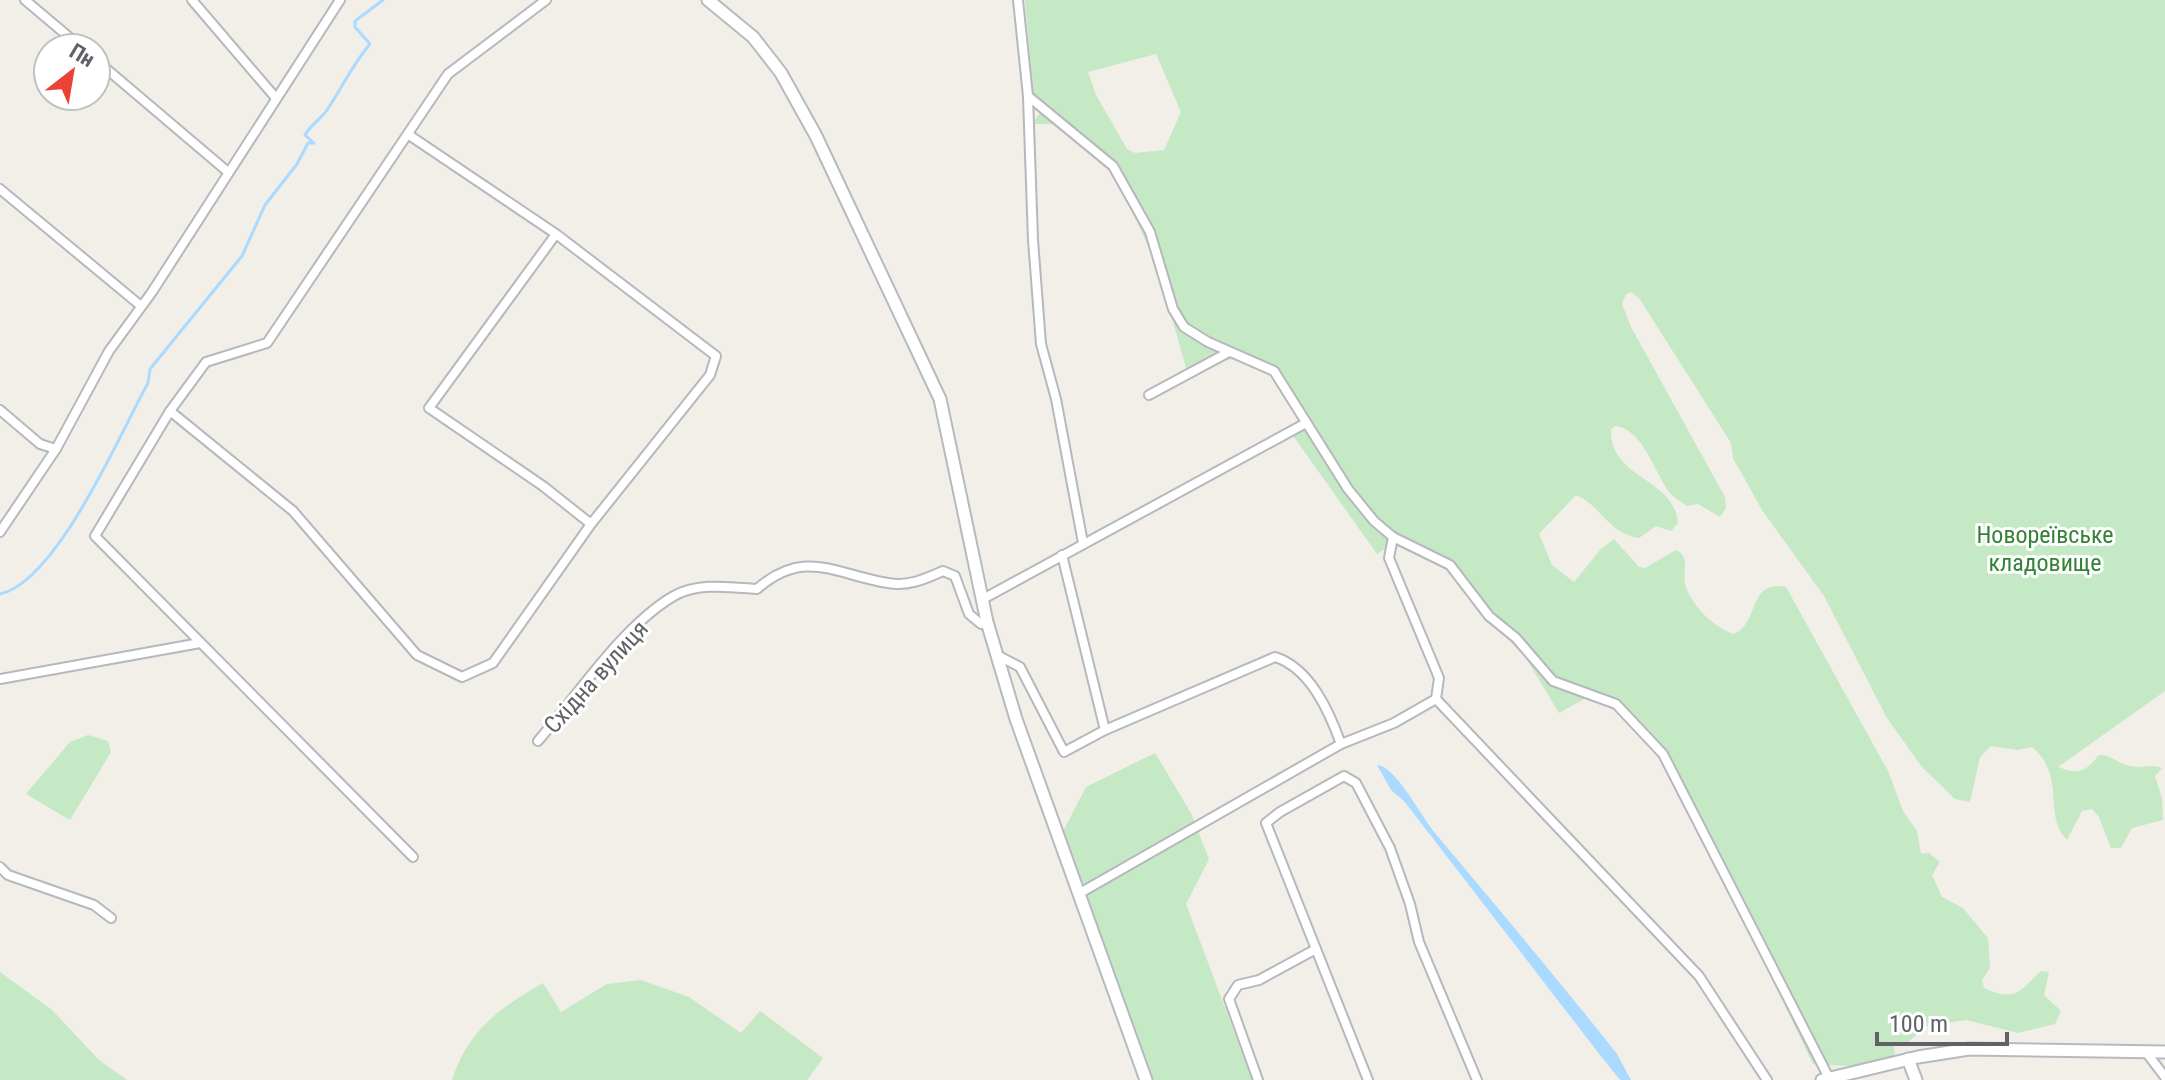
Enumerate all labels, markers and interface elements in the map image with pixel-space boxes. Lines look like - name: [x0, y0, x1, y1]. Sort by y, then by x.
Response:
- north arrow: [32, 32, 112, 112]
- text: Пн: [65, 38, 99, 72]
- park label: Новореївське кладовище: [1976, 521, 2114, 577]
- street label: Східна вулиця: [538, 615, 654, 739]
- scale bar: [1877, 996, 2007, 1046]
- text: 100 m: [1889, 1010, 1948, 1038]

